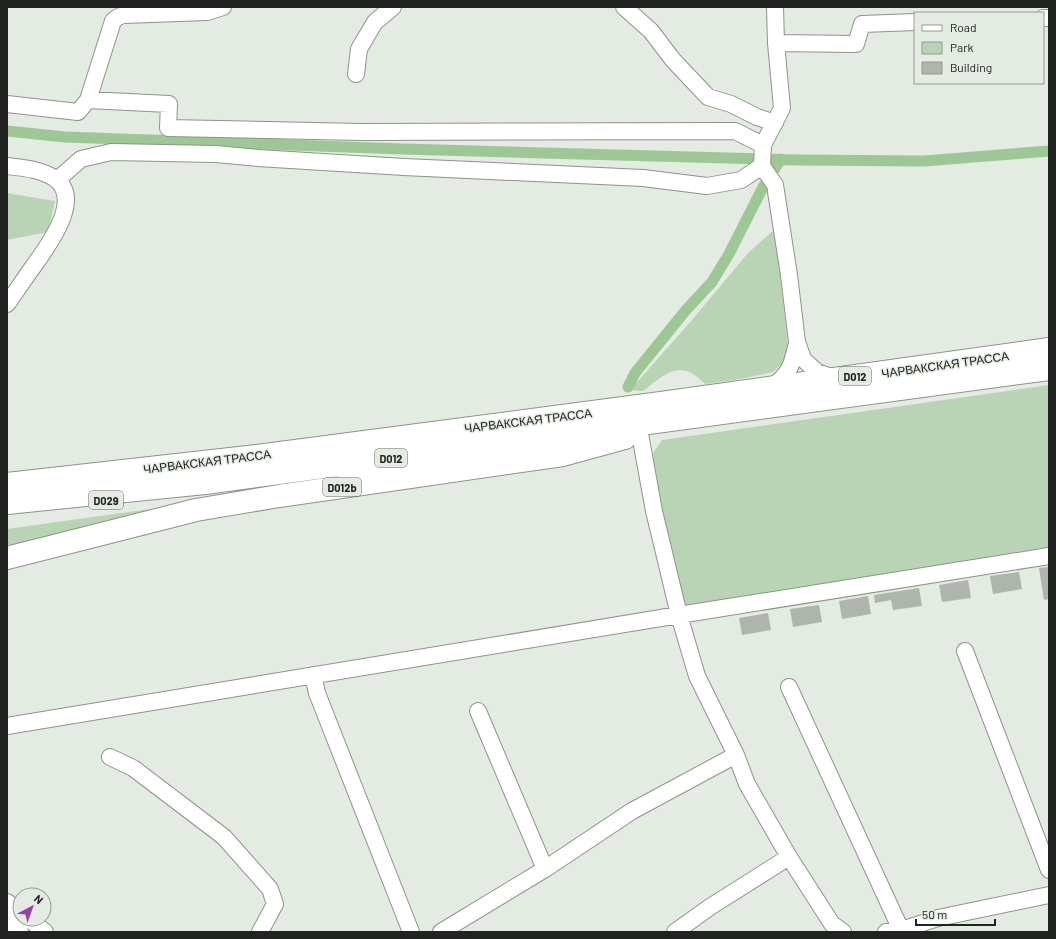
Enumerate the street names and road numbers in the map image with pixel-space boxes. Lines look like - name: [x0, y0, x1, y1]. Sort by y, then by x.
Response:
- street label: ЧАРВАКСКАЯ ТРАССА: [880, 348, 1010, 380]
- road number: D012: [839, 367, 871, 385]
- street label: ЧАРВАКСКАЯ ТРАССА: [463, 405, 593, 435]
- street label: ЧАРВАКСКАЯ ТРАССА: [142, 446, 272, 476]
- road number: D012: [375, 449, 407, 467]
- road number: D012b: [323, 478, 361, 496]
- road number: D029: [89, 491, 123, 509]

